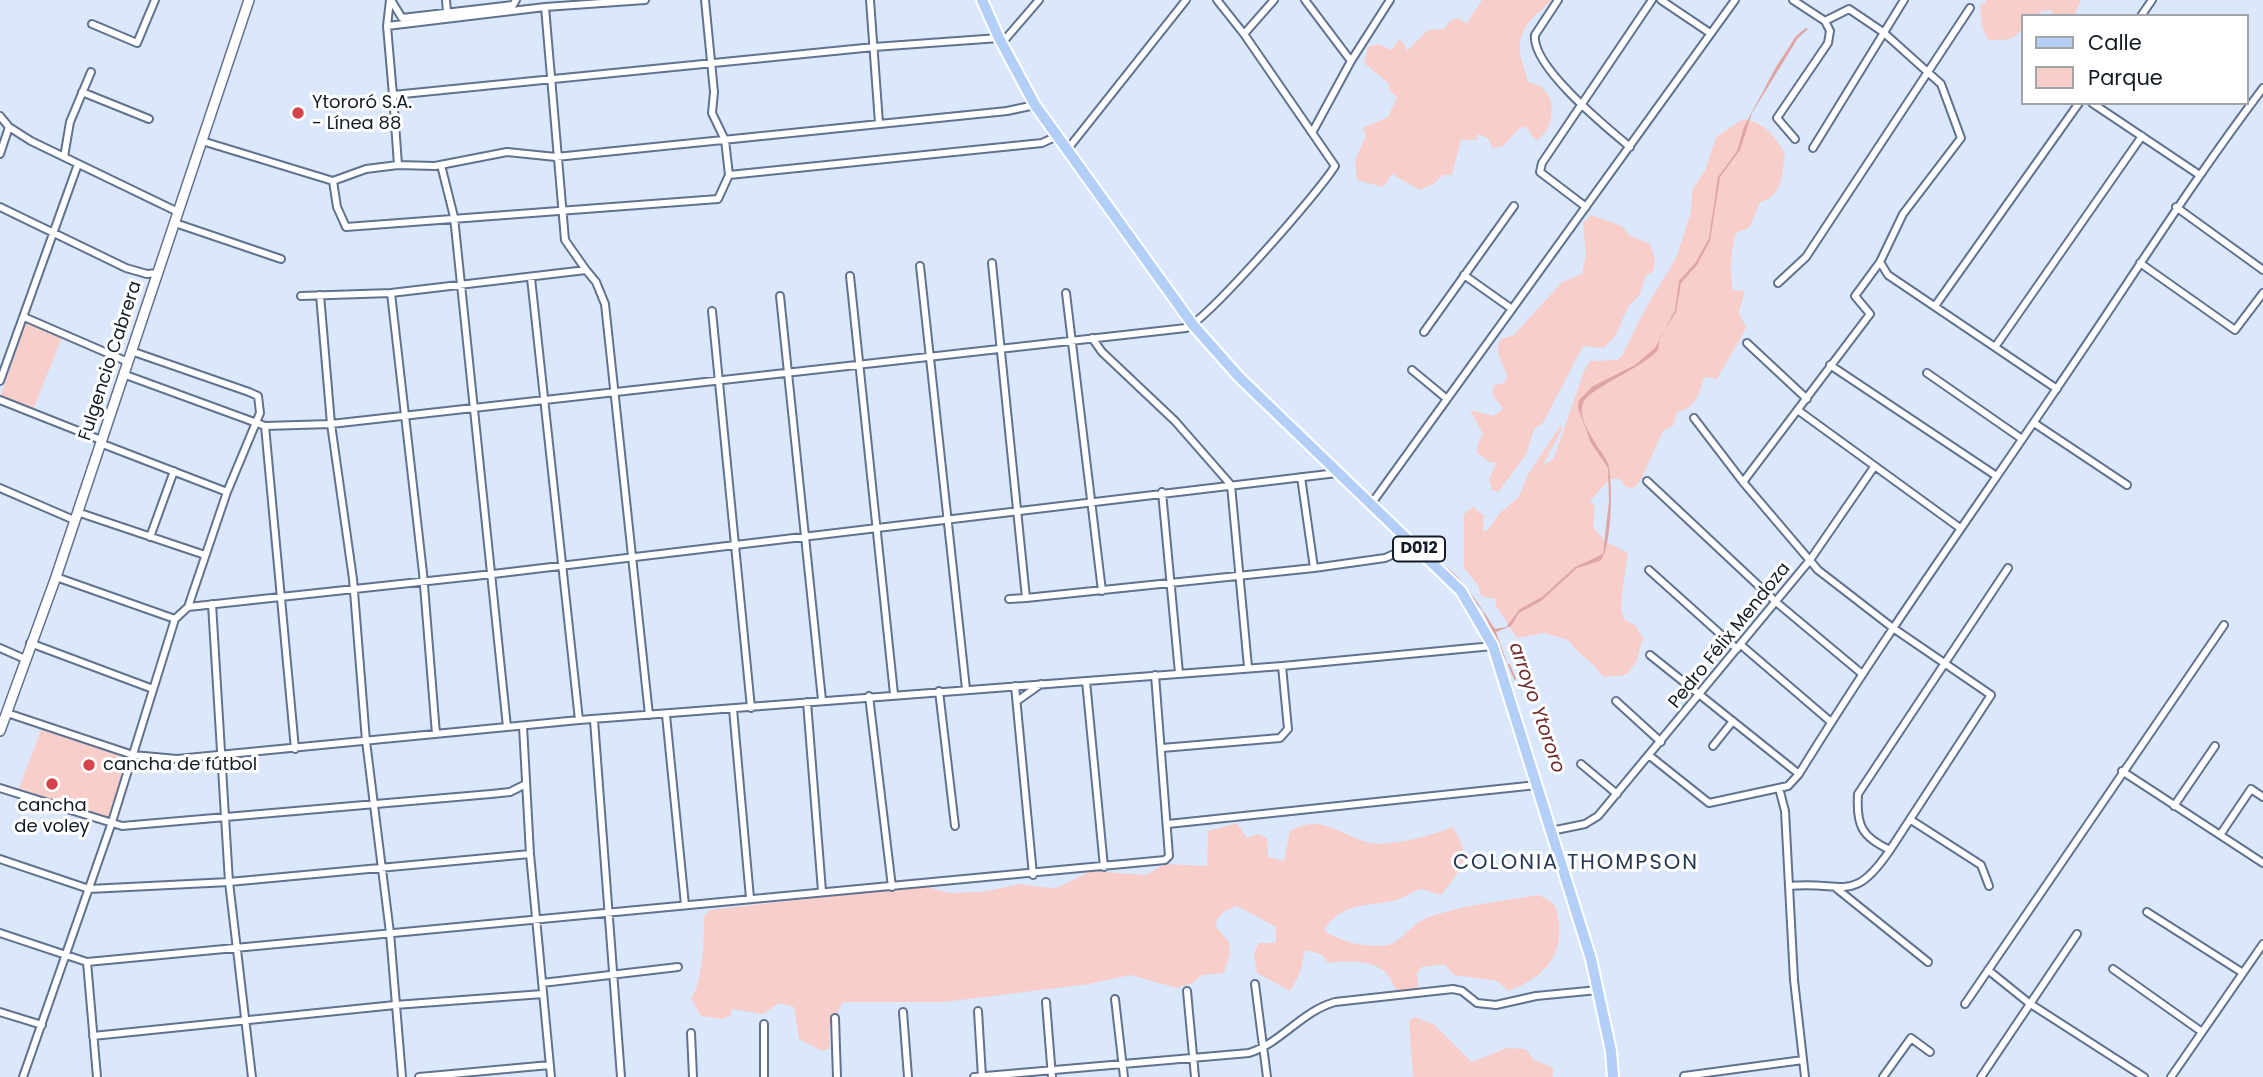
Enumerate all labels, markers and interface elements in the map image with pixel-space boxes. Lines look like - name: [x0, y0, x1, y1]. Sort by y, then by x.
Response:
- legend: [2022, 14, 2249, 105]
- text: Calle: [2088, 28, 2142, 57]
- text: Parque: [2088, 63, 2163, 92]
- place label: Ytororó S.A. - Línea 88: [312, 92, 412, 134]
- marker: Ytororó S.A. - Línea 88: [290, 105, 306, 121]
- street label: Fulgencio Cabrera: [75, 278, 147, 444]
- road number: D012: [1393, 536, 1445, 562]
- street label: Pedro Félix Mendoza: [1664, 559, 1796, 713]
- water label: arroyo Ytororo: [1503, 640, 1569, 776]
- place label: cancha de fútbol: [103, 754, 257, 776]
- marker: cancha de fútbol: [81, 757, 97, 773]
- marker: cancha de voley: [44, 776, 60, 792]
- place label: cancha de voley: [14, 795, 90, 838]
- district label: COLONIA THOMPSON: [1455, 851, 1697, 877]

